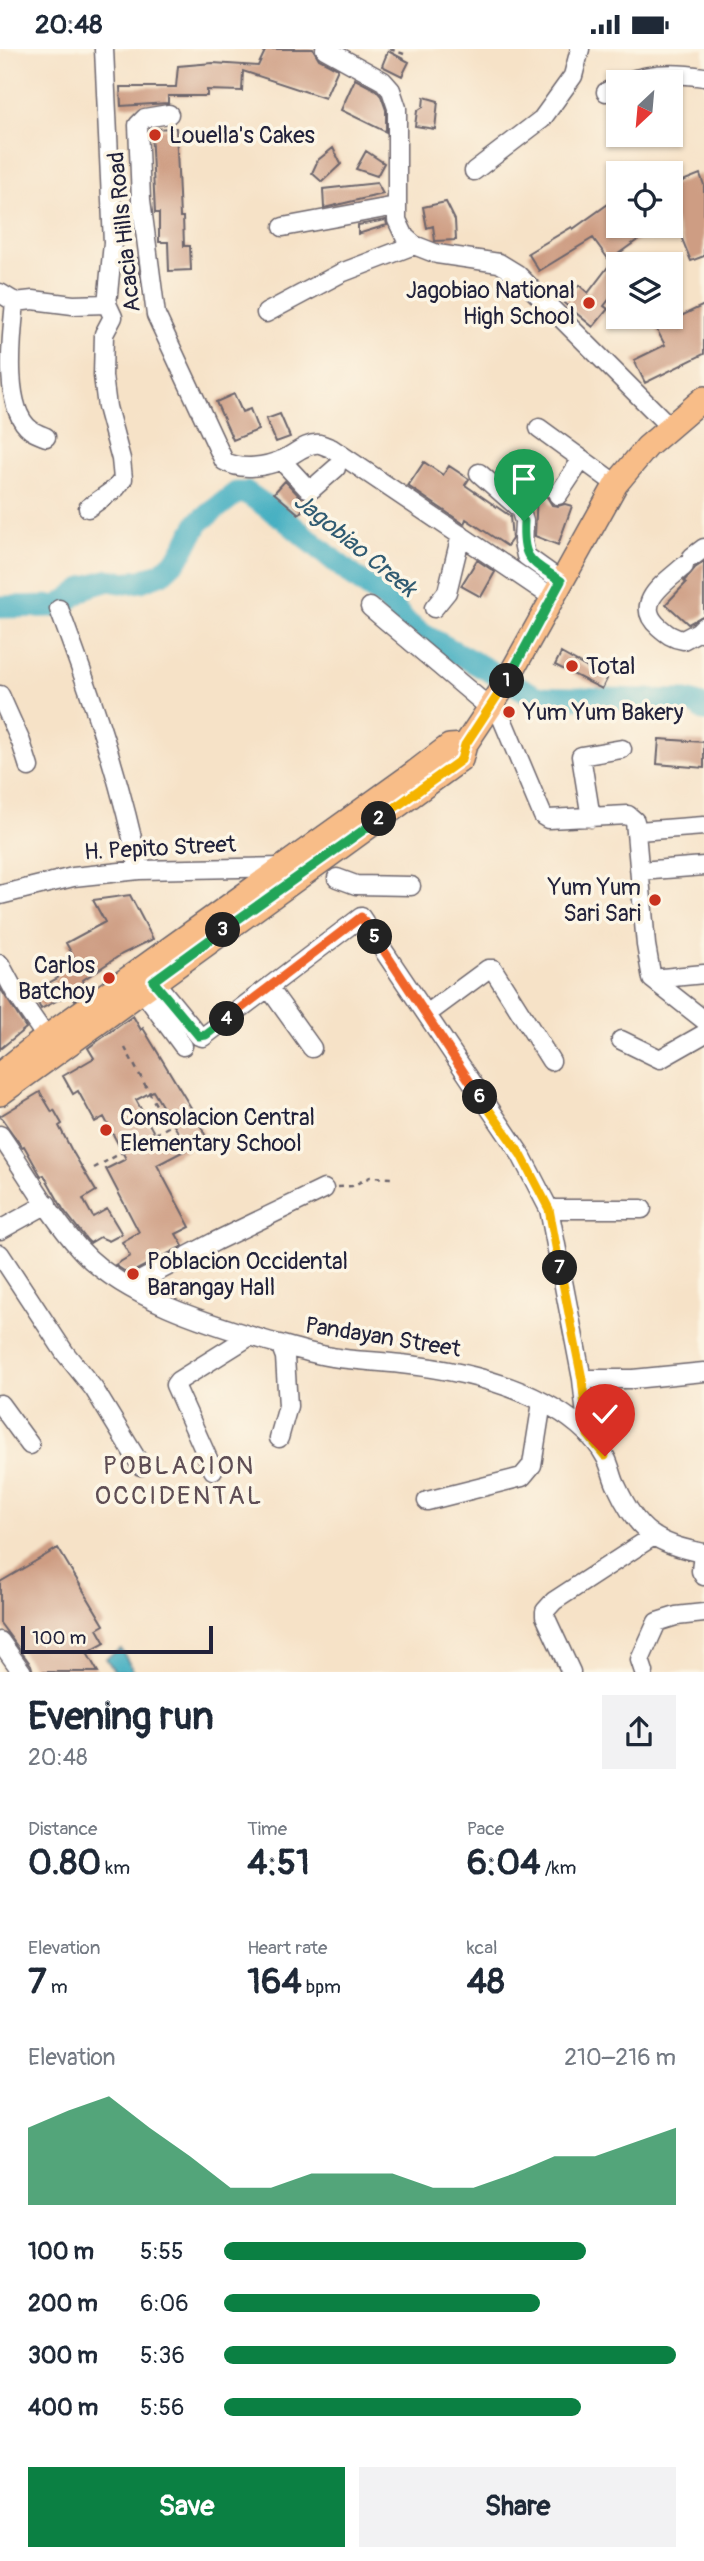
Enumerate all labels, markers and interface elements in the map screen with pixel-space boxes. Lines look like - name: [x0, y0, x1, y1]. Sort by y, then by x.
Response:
- text: 20:48: [35, 9, 102, 41]
- north arrow: [606, 70, 682, 147]
- map controls: [606, 70, 683, 329]
- place label: Louella's Cakes: [169, 121, 315, 150]
- marker: Louella's Cakes: [147, 127, 163, 143]
- street label: Acacia Hills Road: [101, 150, 147, 314]
- button: locate: [606, 161, 683, 238]
- button: layers: [606, 252, 683, 329]
- place label: Jagobiao National High School: [406, 276, 575, 331]
- marker: Jagobiao National High School: [581, 295, 597, 311]
- pin: [494, 449, 554, 521]
- icon: arrive: [505, 460, 543, 498]
- water label: Jagobiao Creek: [288, 487, 424, 605]
- place label: Total: [586, 652, 636, 681]
- marker: Total: [564, 658, 580, 674]
- pin: 1: [490, 663, 524, 699]
- text: 1: [503, 668, 510, 692]
- place label: Yum Yum Bakery: [522, 698, 684, 727]
- marker: Yum Yum Bakery: [501, 704, 517, 720]
- pin: 2: [362, 801, 396, 837]
- text: 2: [373, 806, 384, 830]
- street label: H. Pepito Street: [83, 830, 237, 866]
- place label: Yum Yum Sari Sari: [547, 873, 641, 928]
- marker: Yum Yum Sari Sari: [647, 892, 663, 908]
- pin: 3: [206, 913, 241, 947]
- text: 3: [217, 917, 228, 941]
- pin: 5: [358, 919, 392, 955]
- text: 5: [369, 924, 380, 948]
- place label: Carlos Batchoy: [18, 951, 95, 1006]
- marker: Carlos Batchoy: [101, 970, 117, 986]
- pin: 4: [210, 1002, 244, 1037]
- text: 4: [221, 1006, 232, 1030]
- pin: 6: [462, 1079, 498, 1115]
- text: 6: [474, 1084, 485, 1108]
- place label: Consolacion Central Elementary School: [120, 1103, 315, 1158]
- marker: Consolacion Central Elementary School: [98, 1122, 114, 1138]
- place label: Poblacion Occidental Barangay Hall: [147, 1247, 348, 1302]
- pin: 7: [542, 1251, 578, 1285]
- text: 7: [554, 1255, 565, 1279]
- marker: Poblacion Occidental Barangay Hall: [125, 1266, 141, 1282]
- street label: Pandayan Street: [303, 1310, 464, 1364]
- pin: [575, 1384, 635, 1456]
- icon: check: [586, 1395, 624, 1433]
- district label: POBLACION OCCIDENTAL: [94, 1450, 264, 1512]
- scale bar: [21, 1623, 214, 1655]
- text: 100 m: [32, 1626, 86, 1650]
- text: Evening run: [28, 1693, 214, 1741]
- button: share: [602, 1695, 676, 1769]
- text: 20:48: [28, 1743, 88, 1772]
- text: Distance: [28, 1817, 97, 1841]
- text: Time: [247, 1817, 287, 1841]
- text: Pace: [467, 1817, 504, 1841]
- text: 0.80: [28, 1841, 101, 1885]
- text: 4:51: [247, 1841, 310, 1885]
- text: 6:04: [467, 1841, 541, 1885]
- text: km: [101, 1856, 130, 1880]
- text: /km: [541, 1856, 576, 1880]
- text: Elevation: [28, 1936, 100, 1960]
- text: Heart rate: [247, 1936, 327, 1960]
- text: kcal: [467, 1936, 498, 1960]
- text: 7: [28, 1960, 47, 2004]
- text: 164: [247, 1960, 302, 2004]
- text: 48: [467, 1960, 505, 2004]
- text: m: [47, 1975, 68, 1999]
- text: bpm: [302, 1975, 341, 1999]
- text: Elevation: [28, 2043, 116, 2072]
- text: 210–216 m: [564, 2043, 676, 2072]
- text: 100 m: [28, 2237, 94, 2266]
- text: 5:55: [140, 2237, 184, 2266]
- text: 200 m: [28, 2289, 98, 2318]
- text: 6:06: [140, 2289, 189, 2318]
- text: 300 m: [28, 2341, 98, 2370]
- text: 5:36: [140, 2341, 185, 2370]
- text: 400 m: [28, 2393, 98, 2422]
- text: 5:56: [140, 2393, 184, 2422]
- button: Save: [28, 2467, 345, 2547]
- button: Share: [359, 2467, 676, 2547]

